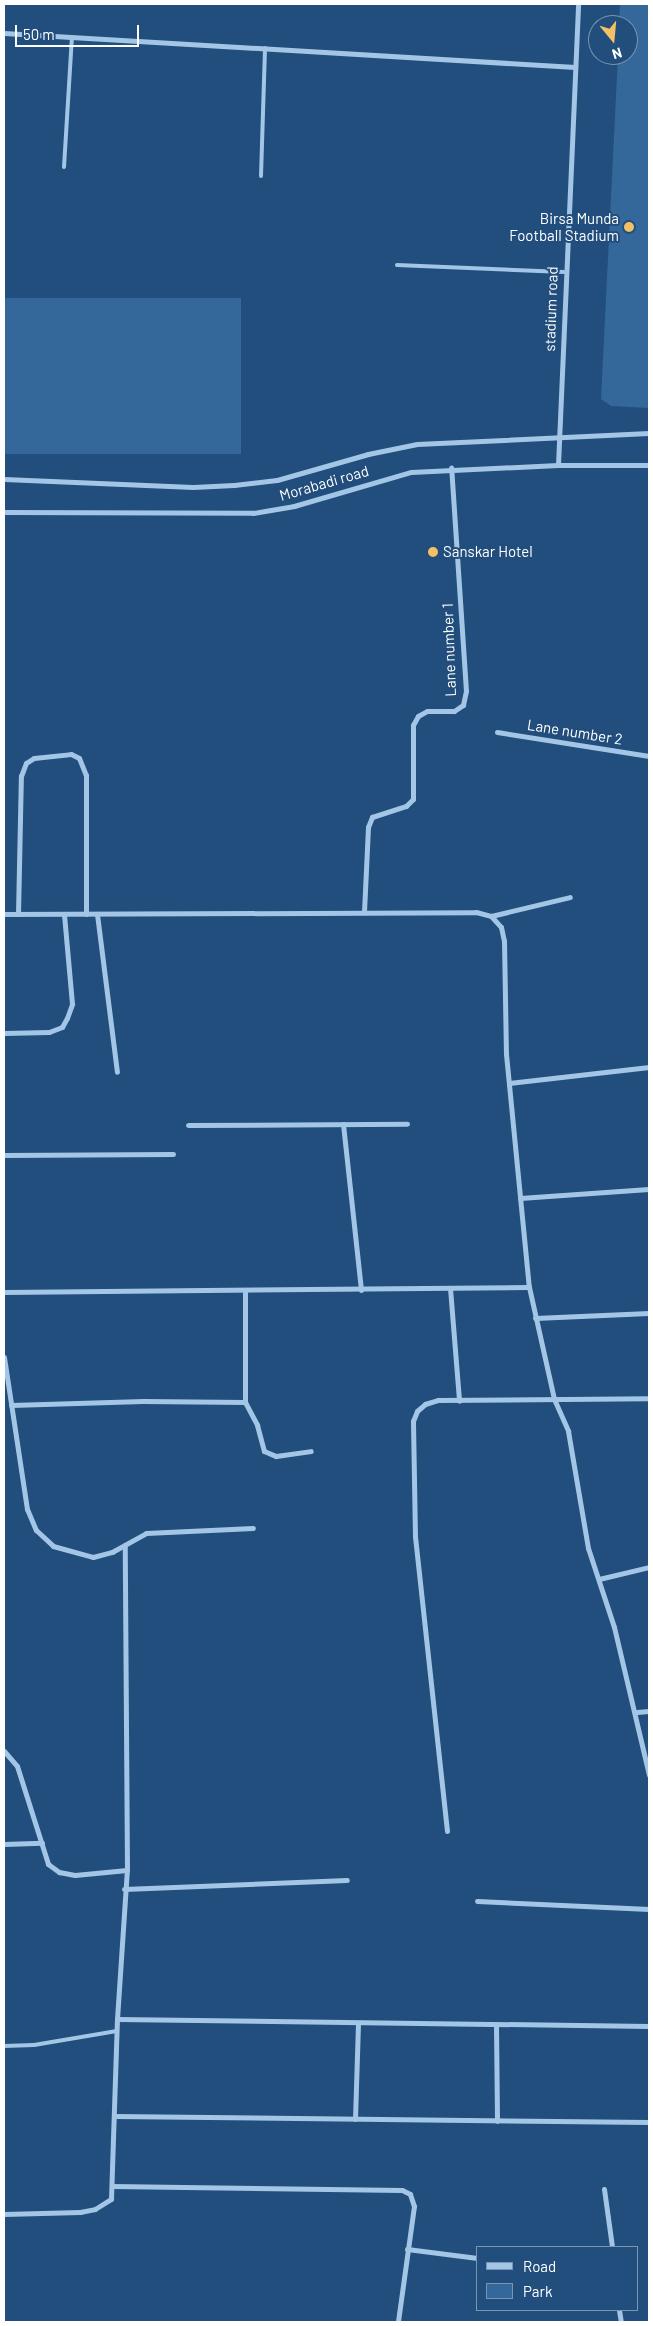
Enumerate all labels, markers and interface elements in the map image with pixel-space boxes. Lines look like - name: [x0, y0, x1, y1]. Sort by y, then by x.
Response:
- scale bar: [18, 15, 141, 47]
- north arrow: [588, 15, 638, 65]
- text: 50 m: [23, 25, 55, 43]
- text: N: [610, 44, 624, 63]
- place label: Birsa Munda Football Stadium: [509, 209, 619, 244]
- marker: Birsa Munda Football Stadium: [623, 221, 635, 233]
- street label: stadium road: [541, 266, 561, 352]
- street label: Morabadi road: [277, 462, 371, 504]
- place label: Sanskar Hotel: [443, 543, 533, 561]
- marker: Sanskar Hotel: [427, 546, 439, 558]
- street label: Lane number 1: [438, 603, 460, 697]
- street label: Lane number 2: [526, 716, 624, 748]
- legend: [476, 2246, 638, 2311]
- text: Road: [523, 2257, 556, 2275]
- text: Park: [523, 2282, 552, 2300]

